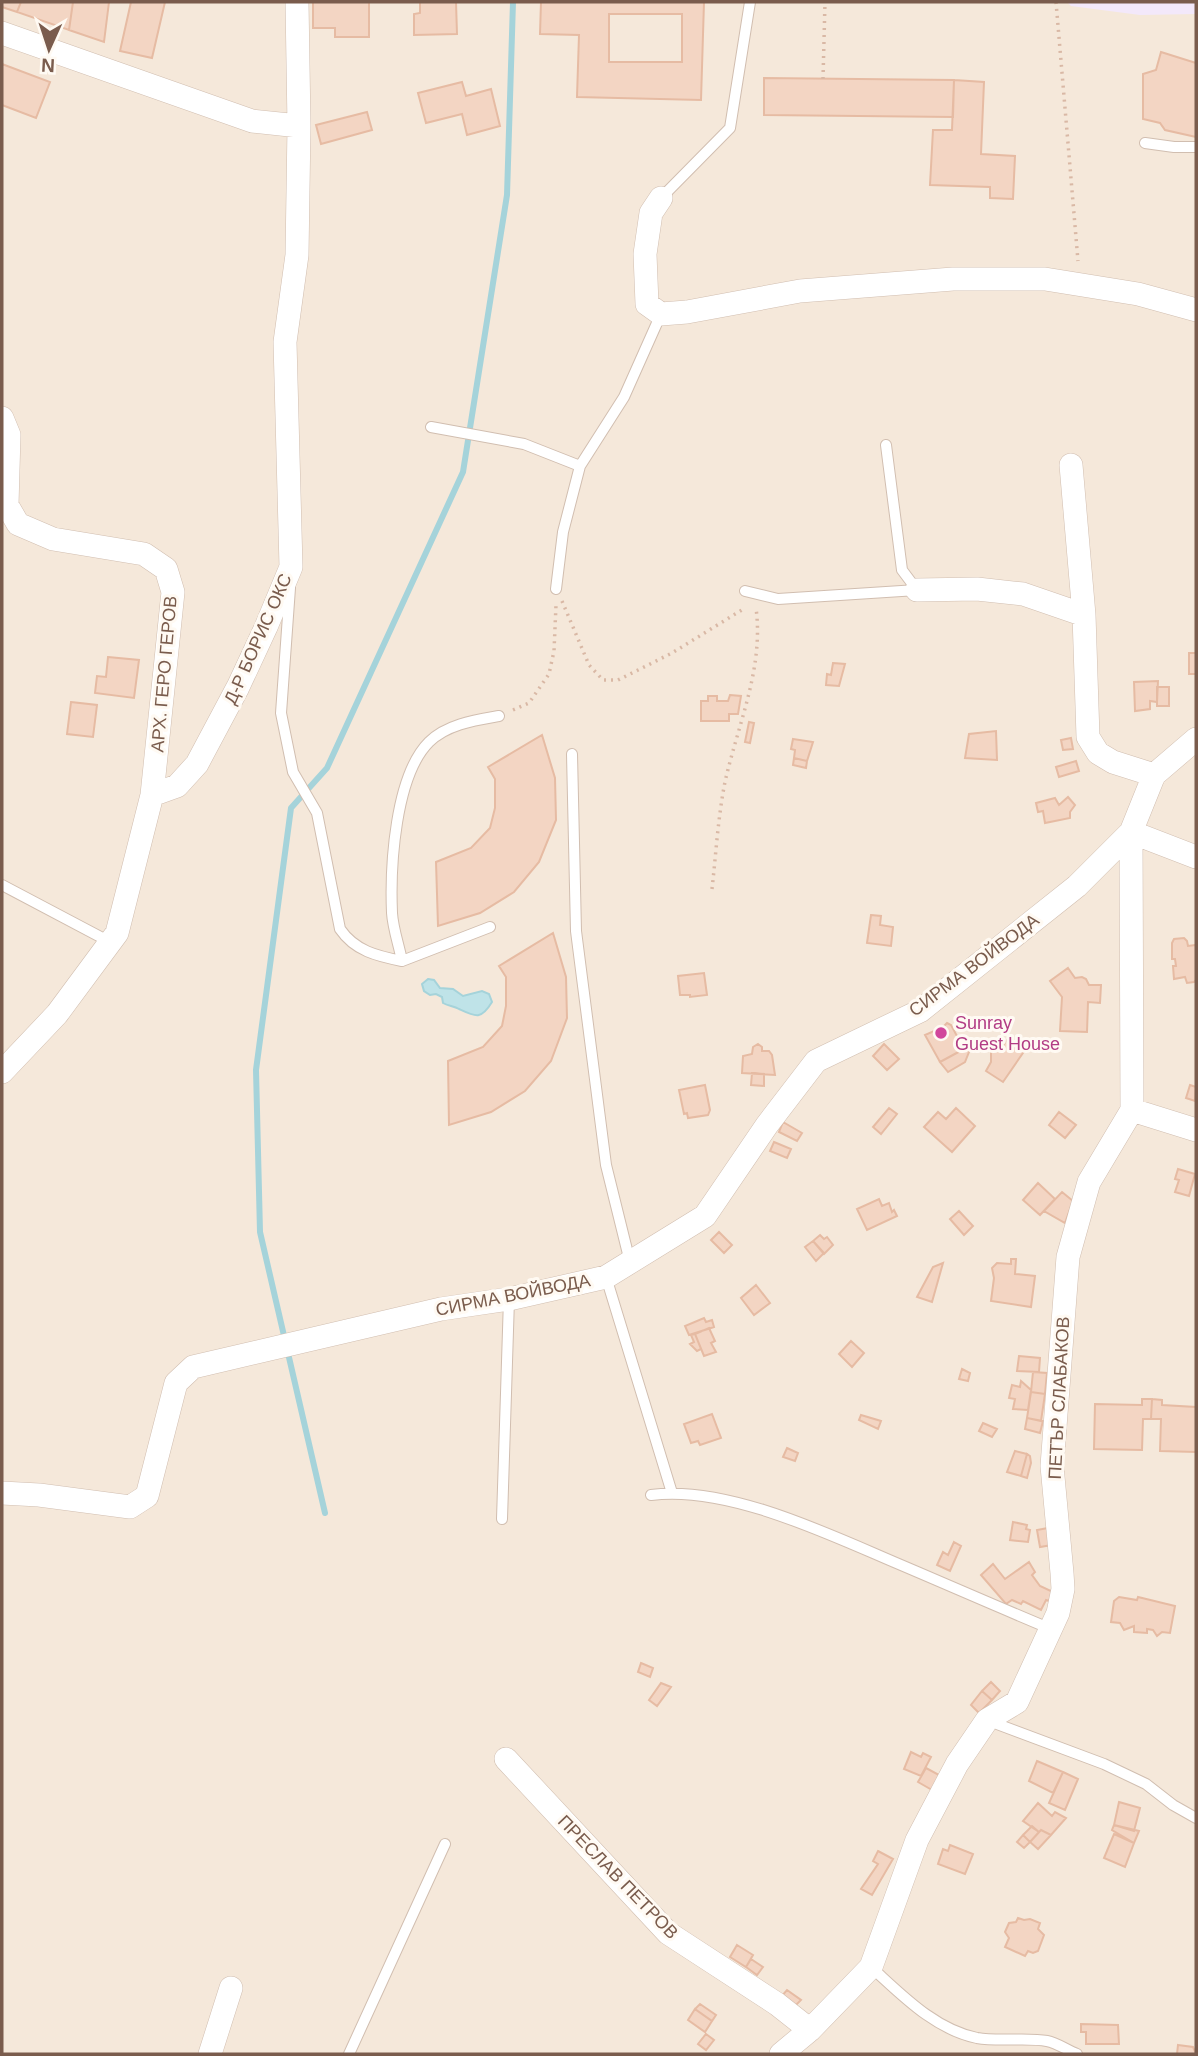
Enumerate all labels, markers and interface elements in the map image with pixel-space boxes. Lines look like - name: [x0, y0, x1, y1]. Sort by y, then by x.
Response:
- north arrow: [14, 14, 84, 84]
- text: N: [41, 55, 56, 76]
- street label: Д-Р БОРИС ОКС: [220, 571, 296, 707]
- street label: АРХ. ГЕРО ГЕРОВ: [147, 595, 181, 753]
- street label: СИРМА ВОЙВОДА: [905, 909, 1043, 1020]
- place label: Sunray Guest House: [955, 1013, 1060, 1054]
- marker: Sunray Guest House: [933, 1025, 949, 1041]
- street label: СИРМА ВОЙВОДА: [434, 1269, 592, 1320]
- street label: ПЕТЪР СЛАБАКОВ: [1045, 1316, 1073, 1480]
- street label: ПРЕСЛАВ ПЕТРОВ: [554, 1811, 682, 1943]

